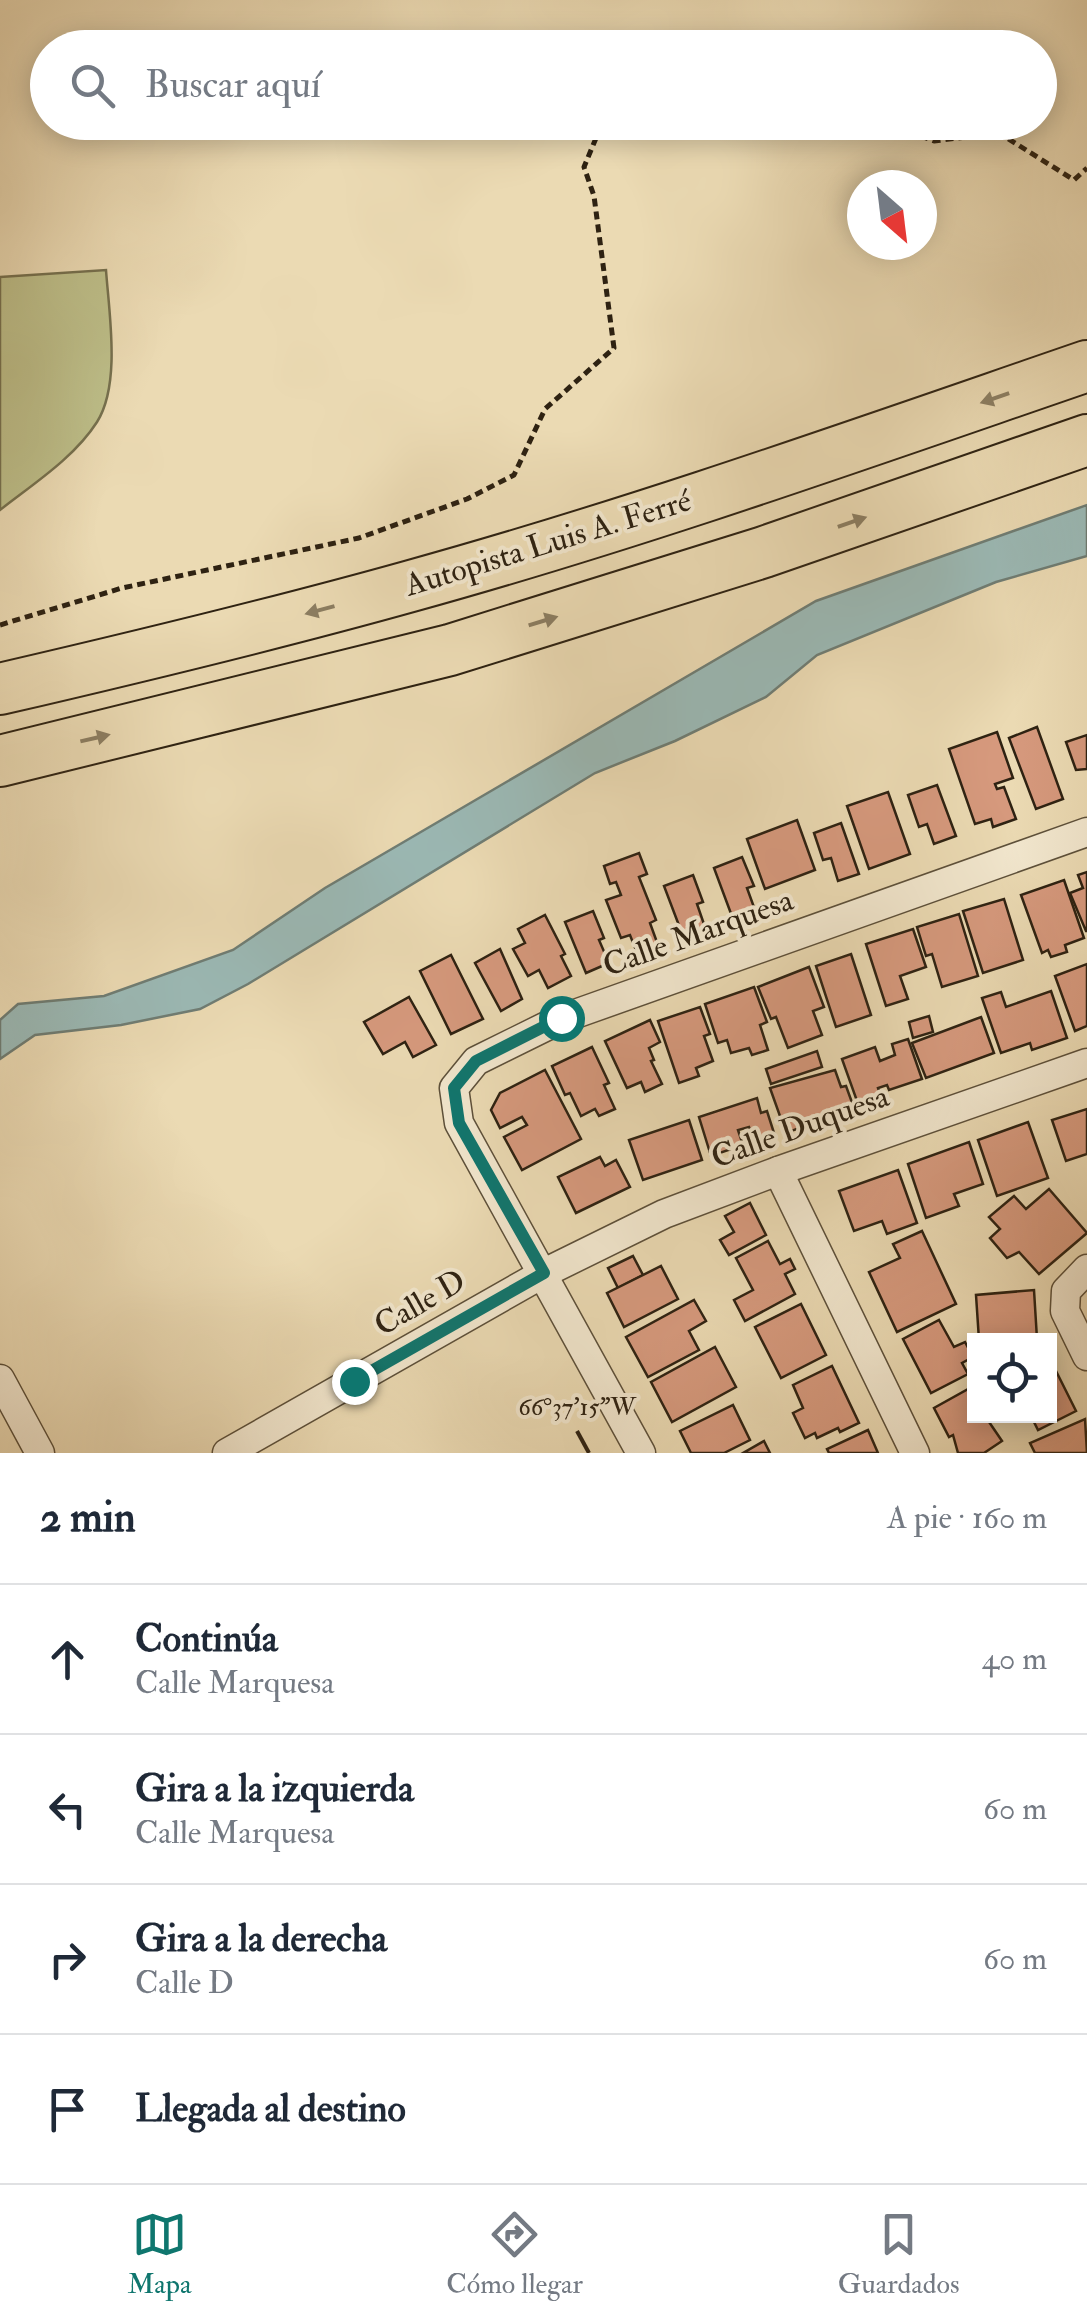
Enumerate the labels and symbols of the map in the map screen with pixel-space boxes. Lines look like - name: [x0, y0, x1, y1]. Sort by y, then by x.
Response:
- north arrow: [847, 170, 937, 260]
- one-way arrow: [979, 391, 1009, 406]
- street label: Autopista Luis A. Ferré: [399, 480, 697, 606]
- one-way arrow: [838, 514, 868, 529]
- one-way arrow: [305, 603, 336, 619]
- one-way arrow: [528, 613, 558, 628]
- one-way arrow: [80, 730, 111, 745]
- street label: Calle Marquesa: [597, 880, 799, 986]
- route start: [539, 996, 585, 1042]
- street label: Calle Duquesa: [706, 1076, 895, 1178]
- street label: Calle D: [367, 1261, 473, 1345]
- route end: [332, 1359, 378, 1405]
- text: 66°37'15"W: [518, 1392, 637, 1423]

